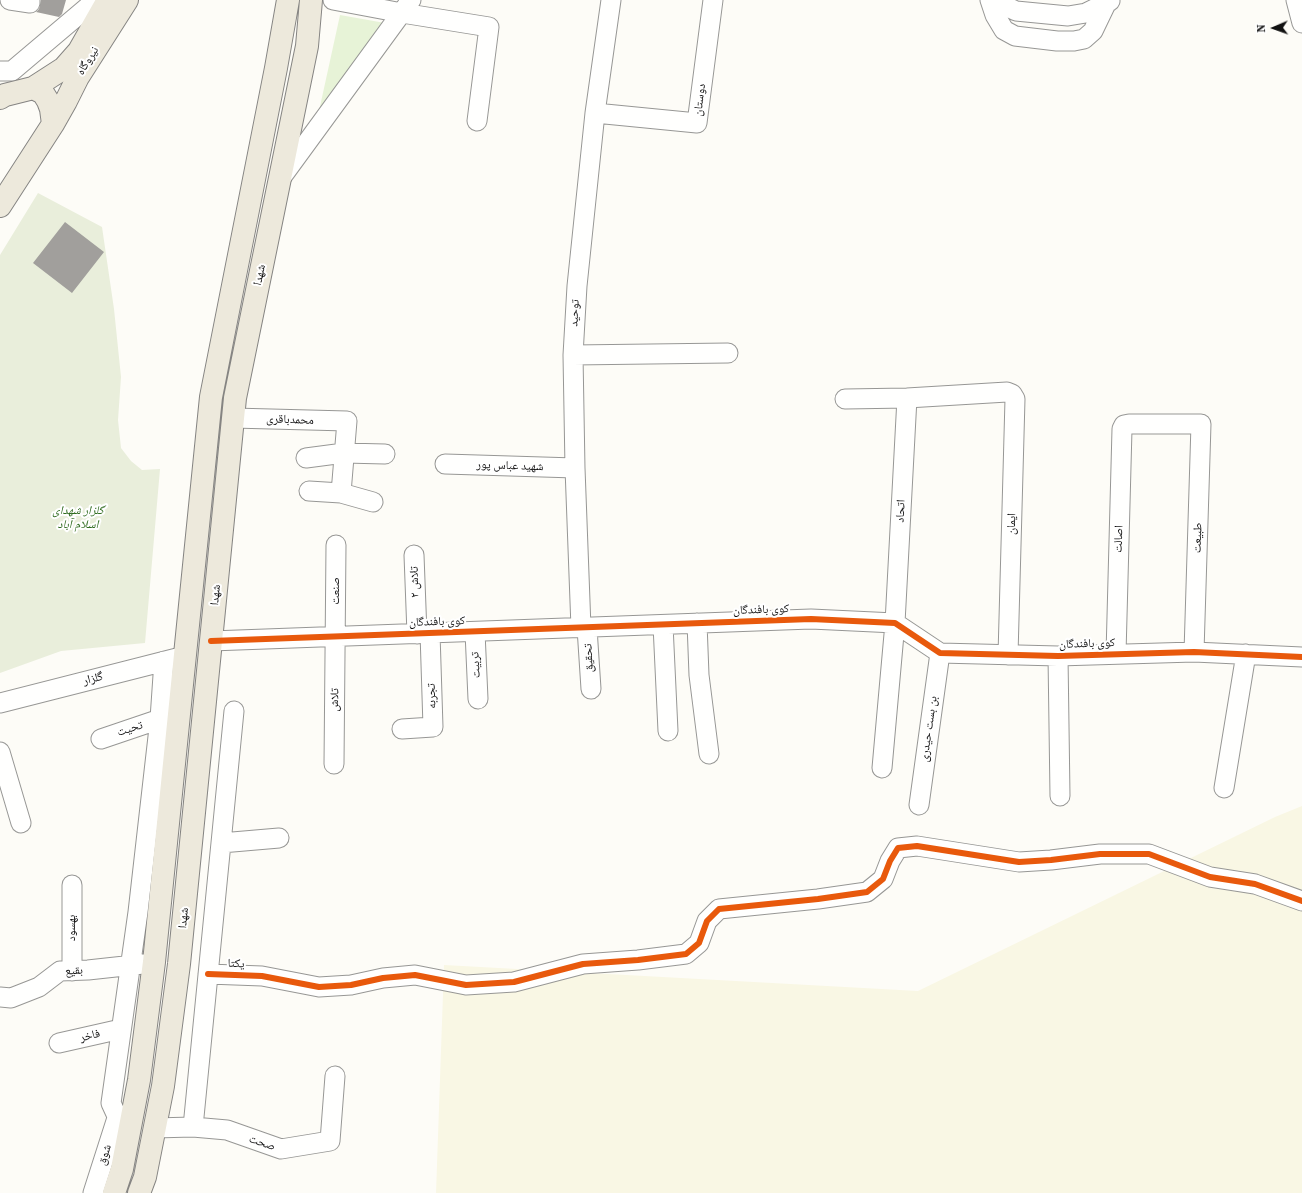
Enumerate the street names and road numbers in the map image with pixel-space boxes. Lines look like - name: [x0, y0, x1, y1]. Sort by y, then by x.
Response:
- street label: نیروگاه: [74, 44, 102, 78]
- street label: دوستان: [691, 83, 709, 117]
- street label: شهدا: [251, 263, 269, 287]
- street label: توحید: [567, 299, 583, 327]
- street label: محمدباقری: [266, 412, 314, 428]
- street label: شهید عباس پور: [476, 458, 544, 474]
- street label: اتحاد: [893, 499, 909, 523]
- street label: ایمان: [1005, 513, 1019, 535]
- street label: طبیعت: [1190, 523, 1206, 553]
- street label: اصالت: [1111, 525, 1127, 553]
- street label: تلاش ۲: [407, 566, 423, 598]
- street label: صنعت: [329, 577, 343, 605]
- street label: شهدا: [208, 584, 224, 606]
- street label: کوی بافندگان: [733, 602, 789, 618]
- street label: کوی بافندگان: [409, 614, 465, 630]
- street label: کوی بافندگان: [1059, 636, 1115, 652]
- street label: تحقیق: [581, 643, 597, 673]
- street label: تربیت: [468, 651, 484, 679]
- street label: گلزار: [81, 670, 105, 688]
- street label: تجربه: [424, 683, 440, 709]
- street label: تلاش: [328, 688, 342, 712]
- street label: بن بست حیدری: [917, 695, 941, 763]
- street label: تحیت: [115, 718, 145, 740]
- street label: شهدا: [176, 907, 192, 929]
- street label: بهسود: [65, 915, 79, 941]
- street label: یکتا: [227, 957, 245, 971]
- street label: بقیع: [65, 963, 83, 979]
- street label: فاخر: [78, 1027, 102, 1045]
- street label: صحت: [247, 1132, 277, 1154]
- street label: شوق: [95, 1143, 115, 1167]

